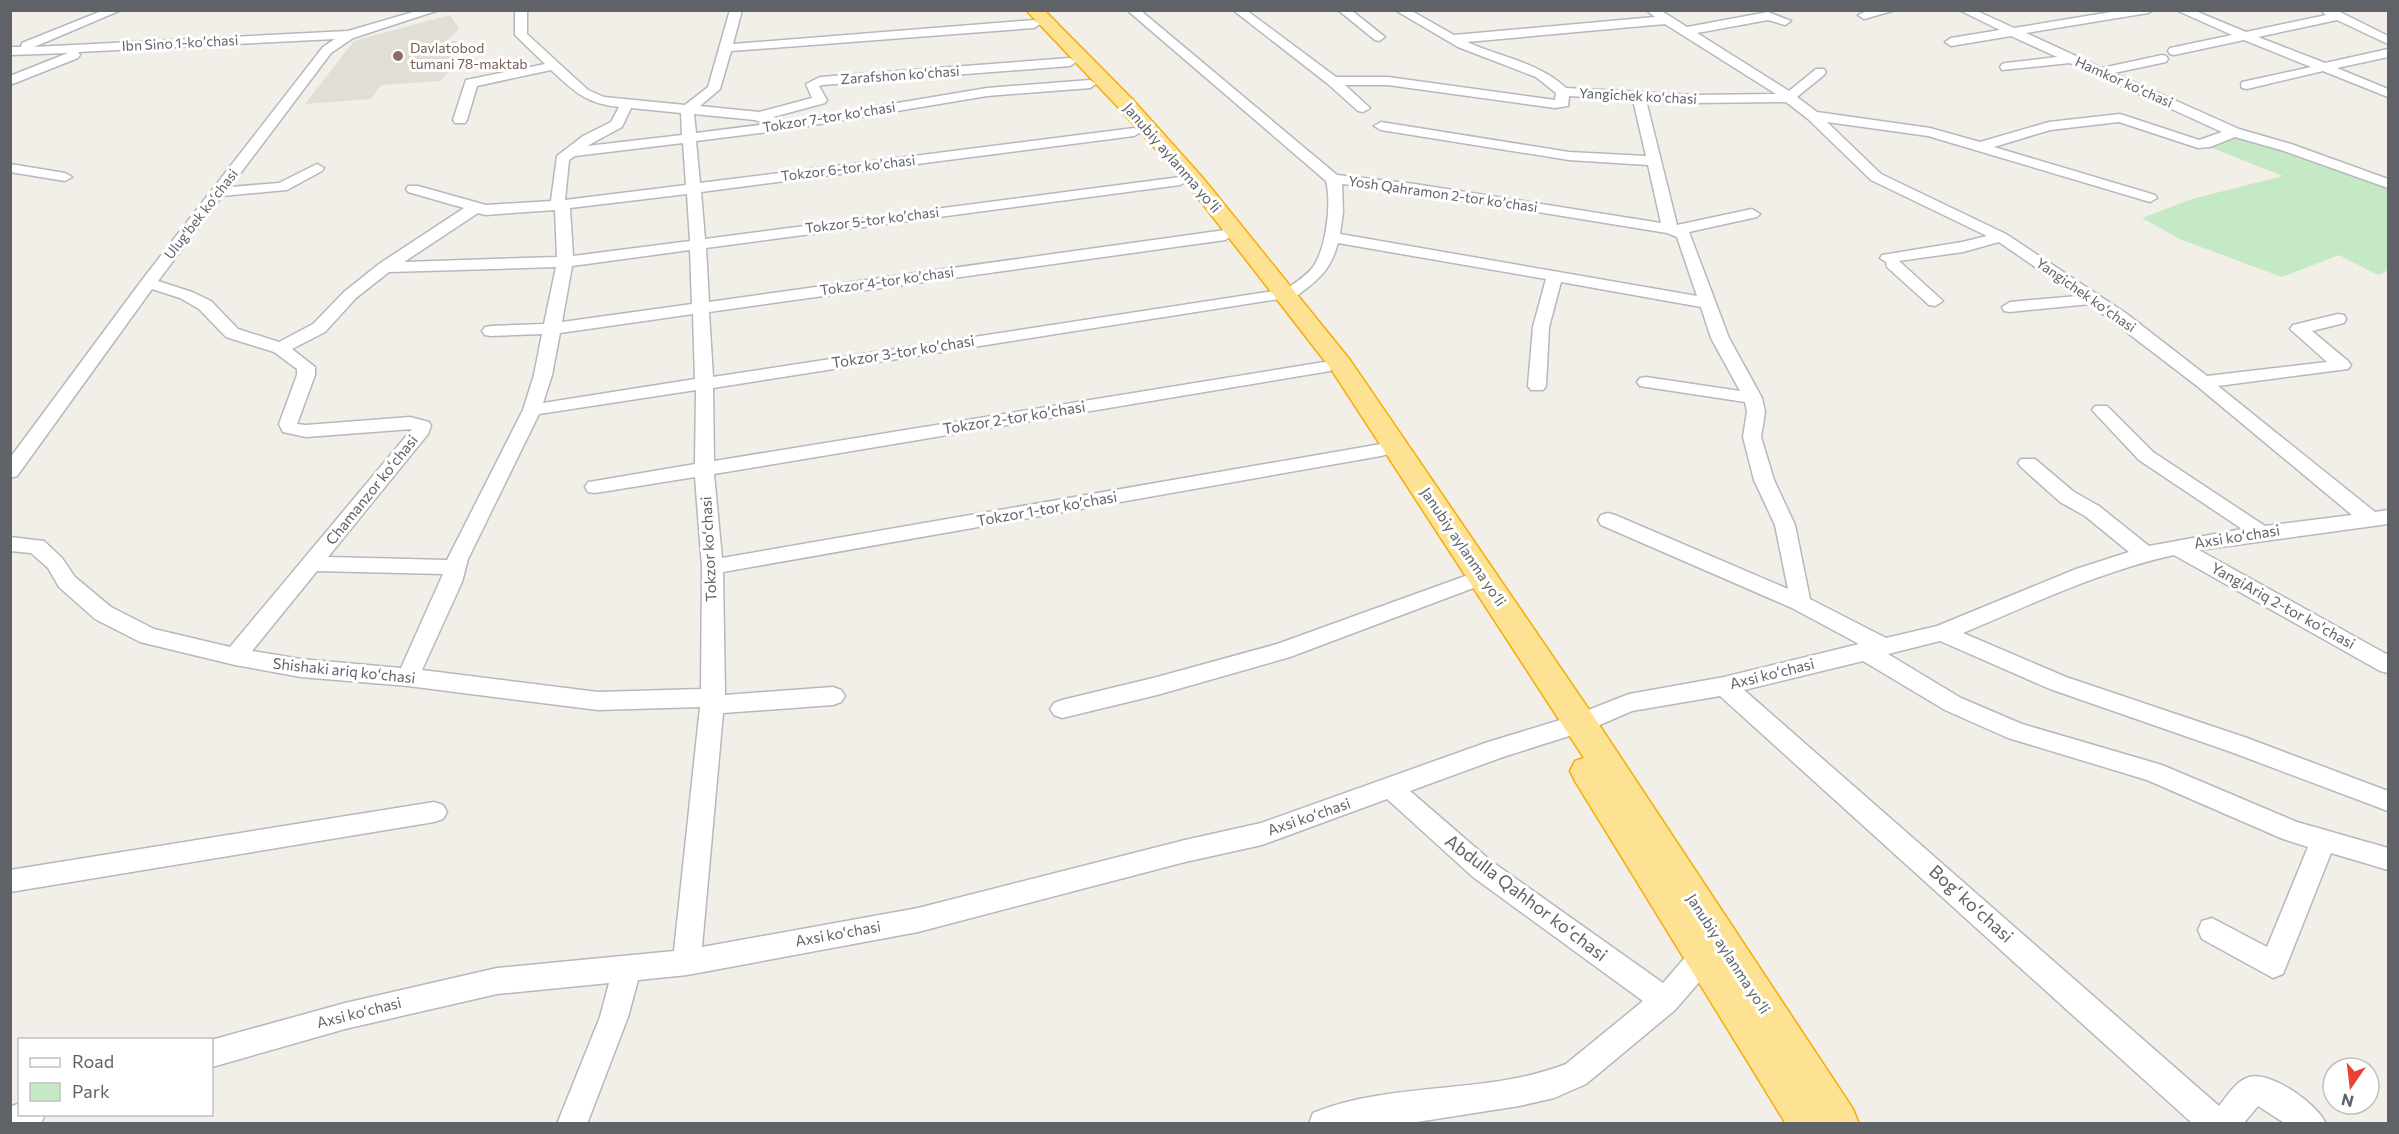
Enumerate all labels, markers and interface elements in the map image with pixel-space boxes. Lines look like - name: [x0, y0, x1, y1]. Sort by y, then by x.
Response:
- street label: Ibn Sino 1-koʼchasi: [121, 31, 239, 54]
- place label: Davlatobod tumani 78-maktab: [410, 39, 528, 72]
- marker: Davlatobod tumani 78-maktab: [391, 49, 405, 63]
- street label: Hamkor koʻchasi: [2073, 52, 2176, 111]
- street label: Zarafshon koʻchasi: [840, 62, 960, 87]
- street label: Yangichek koʻchasi: [1579, 84, 1697, 107]
- street label: Tokzor 7-tor koʼchasi: [761, 98, 896, 135]
- street label: Janubiy aylanma yoʻli: [1120, 99, 1225, 216]
- street label: Tokzor 6-tor koʼchasi: [780, 151, 916, 184]
- street label: Ulugʻbek koʻchasi: [160, 165, 241, 262]
- street label: Yosh Qahramon 2-tor koʼchasi: [1347, 172, 1539, 215]
- street label: Tokzor 5-tor koʼchasi: [804, 203, 940, 236]
- street label: Yangichek koʻchasi: [2033, 254, 2139, 335]
- street label: Tokzor 4-tor koʼchasi: [819, 263, 955, 298]
- street label: Tokzor 3-tor koʼchasi: [830, 331, 976, 371]
- street label: Tokzor 2-tor koʼchasi: [941, 397, 1086, 437]
- street label: Chamanzor koʻchasi: [321, 431, 421, 548]
- street label: Janubiy aylanma yoʻli: [1417, 484, 1510, 609]
- street label: Tokzor 1-tor koʼchasi: [975, 487, 1118, 529]
- street label: Tokzor koʻchasi: [696, 496, 720, 602]
- street label: Axsi koʻchasi: [2193, 520, 2281, 552]
- street label: YangiАriq 2-tor koʼchasi: [2208, 558, 2359, 652]
- street label: Shishaki ariq koʻchasi: [272, 654, 416, 686]
- street label: Axsi koʻchasi: [1728, 654, 1816, 692]
- street label: Axsi koʻchasi: [1265, 793, 1353, 839]
- street label: Abdulla Qahhor koʻchasi: [1441, 829, 1612, 965]
- street label: Bogʻ koʻchasi: [1925, 860, 2018, 947]
- street label: Janubiy aylanma yoʻli: [1683, 890, 1774, 1017]
- street label: Axsi koʻchasi: [794, 917, 882, 949]
- street label: Axsi koʻchasi: [315, 993, 403, 1031]
- legend: [18, 1038, 213, 1116]
- text: Road: [72, 1050, 114, 1072]
- north arrow: [2321, 1056, 2381, 1116]
- text: Park: [72, 1080, 110, 1102]
- text: N: [2339, 1090, 2355, 1112]

